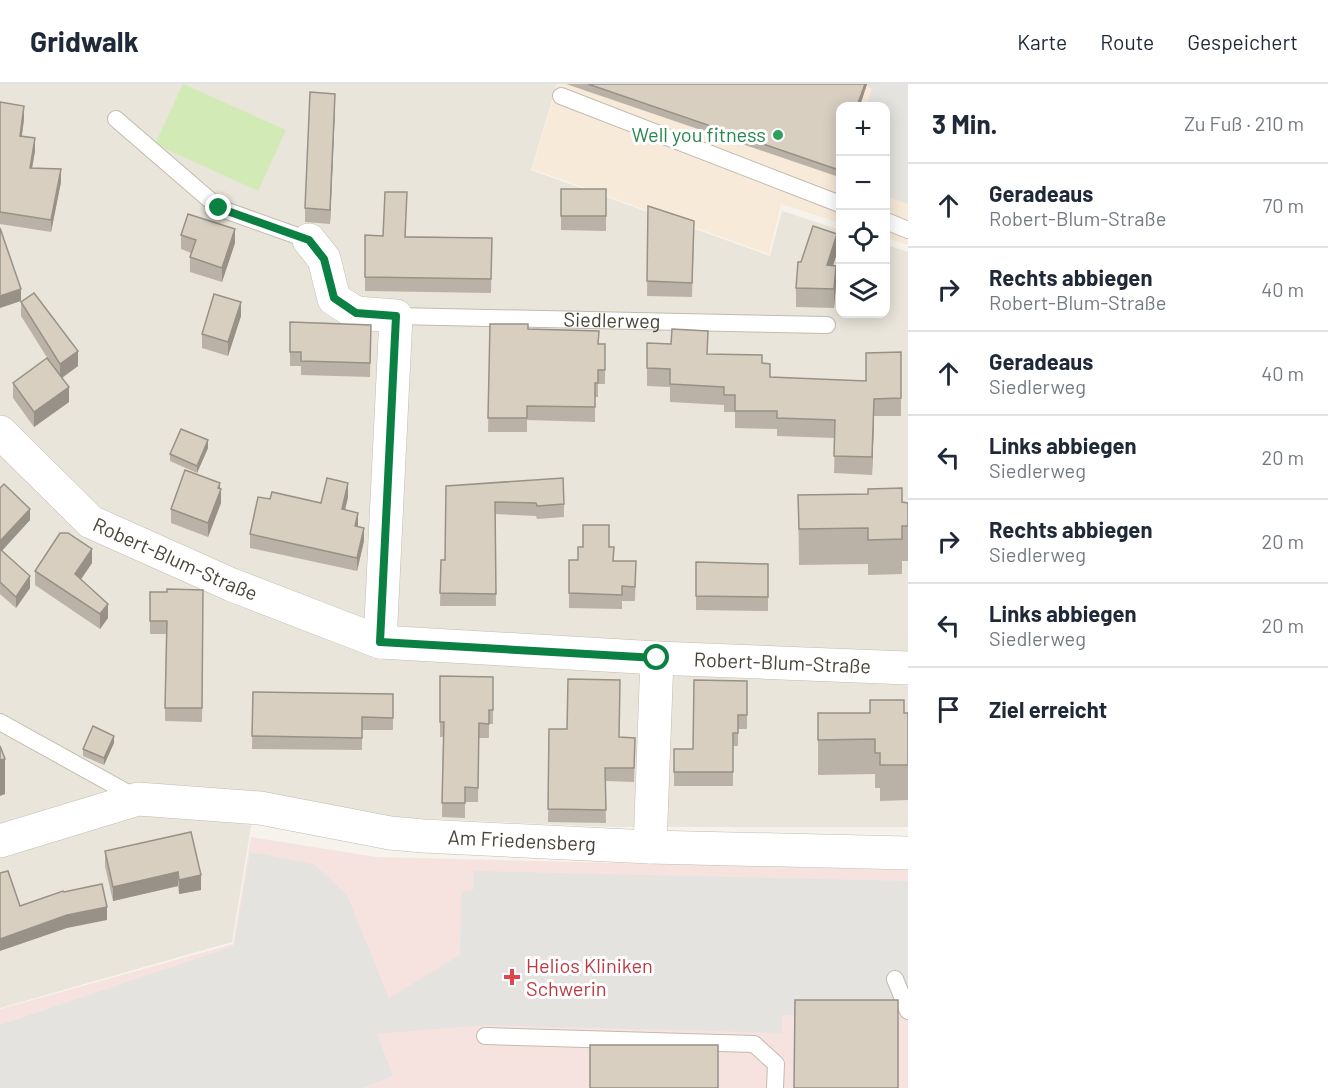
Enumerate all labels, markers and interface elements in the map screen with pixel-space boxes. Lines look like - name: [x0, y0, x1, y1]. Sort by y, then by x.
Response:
- text: Gridwalk: [30, 24, 139, 58]
- text: Karte: [1017, 29, 1067, 54]
- text: Route: [1100, 29, 1154, 54]
- text: Gespeichert: [1187, 29, 1298, 54]
- map controls: [836, 102, 890, 318]
- button: +: [836, 102, 890, 156]
- text: 3 Min.: [932, 108, 998, 139]
- text: Zu Fuß · 210 m: [1184, 111, 1304, 135]
- place label: Well you fitness: [631, 122, 766, 146]
- marker: Well you fitness: [771, 128, 785, 142]
- button: −: [836, 156, 890, 210]
- text: Geradeaus: [989, 180, 1093, 206]
- icon: ahead: [932, 189, 965, 222]
- text: 70 m: [1263, 193, 1304, 217]
- route end: [205, 194, 231, 220]
- text: Robert-Blum-Straße: [989, 206, 1166, 230]
- button: locate: [836, 210, 890, 264]
- button: layers: [836, 264, 890, 318]
- text: Rechts abbiegen: [989, 264, 1152, 290]
- icon: right: [932, 273, 965, 306]
- text: 40 m: [1261, 277, 1304, 301]
- text: Robert-Blum-Straße: [989, 290, 1166, 314]
- street label: Siedlerweg: [563, 306, 661, 333]
- text: Geradeaus: [989, 348, 1093, 374]
- icon: ahead: [932, 357, 965, 390]
- text: 40 m: [1261, 361, 1304, 385]
- text: Siedlerweg: [989, 374, 1086, 398]
- text: Links abbiegen: [989, 432, 1137, 458]
- icon: left: [932, 441, 965, 474]
- text: 20 m: [1261, 445, 1304, 469]
- text: Siedlerweg: [989, 458, 1086, 482]
- street label: Robert-Blum-Straße: [90, 511, 261, 605]
- text: Rechts abbiegen: [989, 516, 1152, 542]
- icon: right: [932, 525, 965, 558]
- text: 20 m: [1261, 529, 1304, 553]
- text: Siedlerweg: [989, 542, 1086, 566]
- text: Links abbiegen: [989, 600, 1137, 626]
- icon: left: [932, 609, 965, 642]
- text: 20 m: [1261, 613, 1304, 637]
- text: Siedlerweg: [989, 626, 1086, 650]
- route start: [643, 644, 669, 670]
- street label: Robert-Blum-Straße: [693, 646, 872, 678]
- icon: arrive: [932, 693, 965, 726]
- text: Ziel erreicht: [989, 696, 1107, 722]
- street label: Am Friedensberg: [447, 824, 596, 855]
- place label: Helios Kliniken Schwerin: [526, 953, 653, 1000]
- marker: Helios Kliniken Schwerin: [503, 968, 521, 986]

